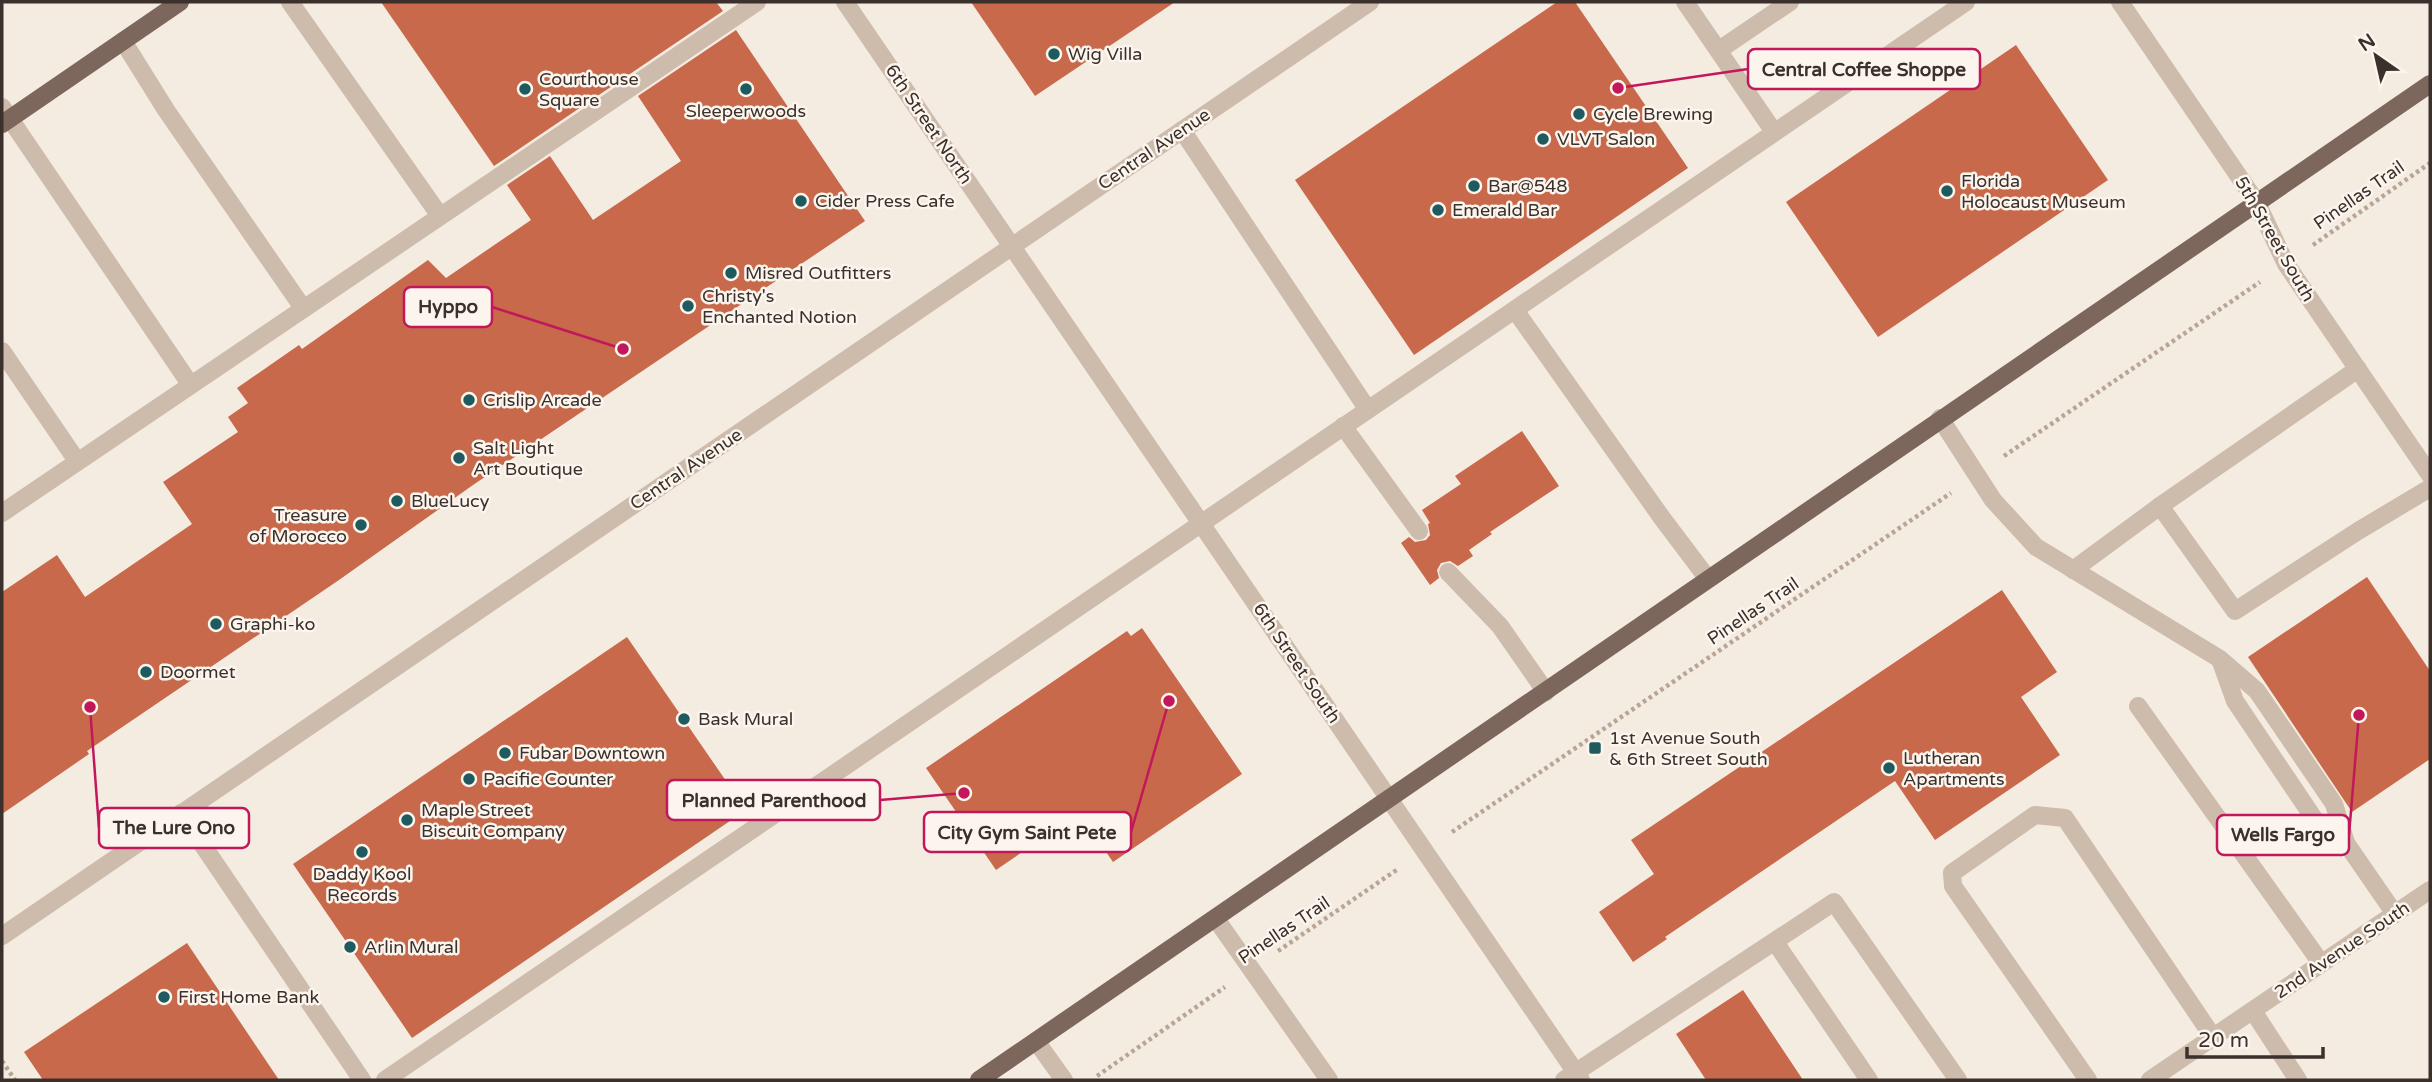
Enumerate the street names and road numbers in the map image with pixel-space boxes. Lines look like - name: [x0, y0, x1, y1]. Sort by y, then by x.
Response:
- street label: 6th Street North: [881, 60, 977, 188]
- street label: Central Avenue: [1094, 103, 1214, 195]
- street label: Pinellas Trail: [2309, 156, 2409, 234]
- street label: 5th Street South: [2230, 173, 2320, 305]
- street label: Central Avenue: [626, 423, 746, 515]
- street label: Pinellas Trail: [1703, 572, 1803, 650]
- street label: 6th Street South: [1249, 598, 1345, 728]
- street label: Pinellas Trail: [1234, 891, 1334, 969]
- street label: 2nd Avenue South: [2270, 897, 2414, 1003]

